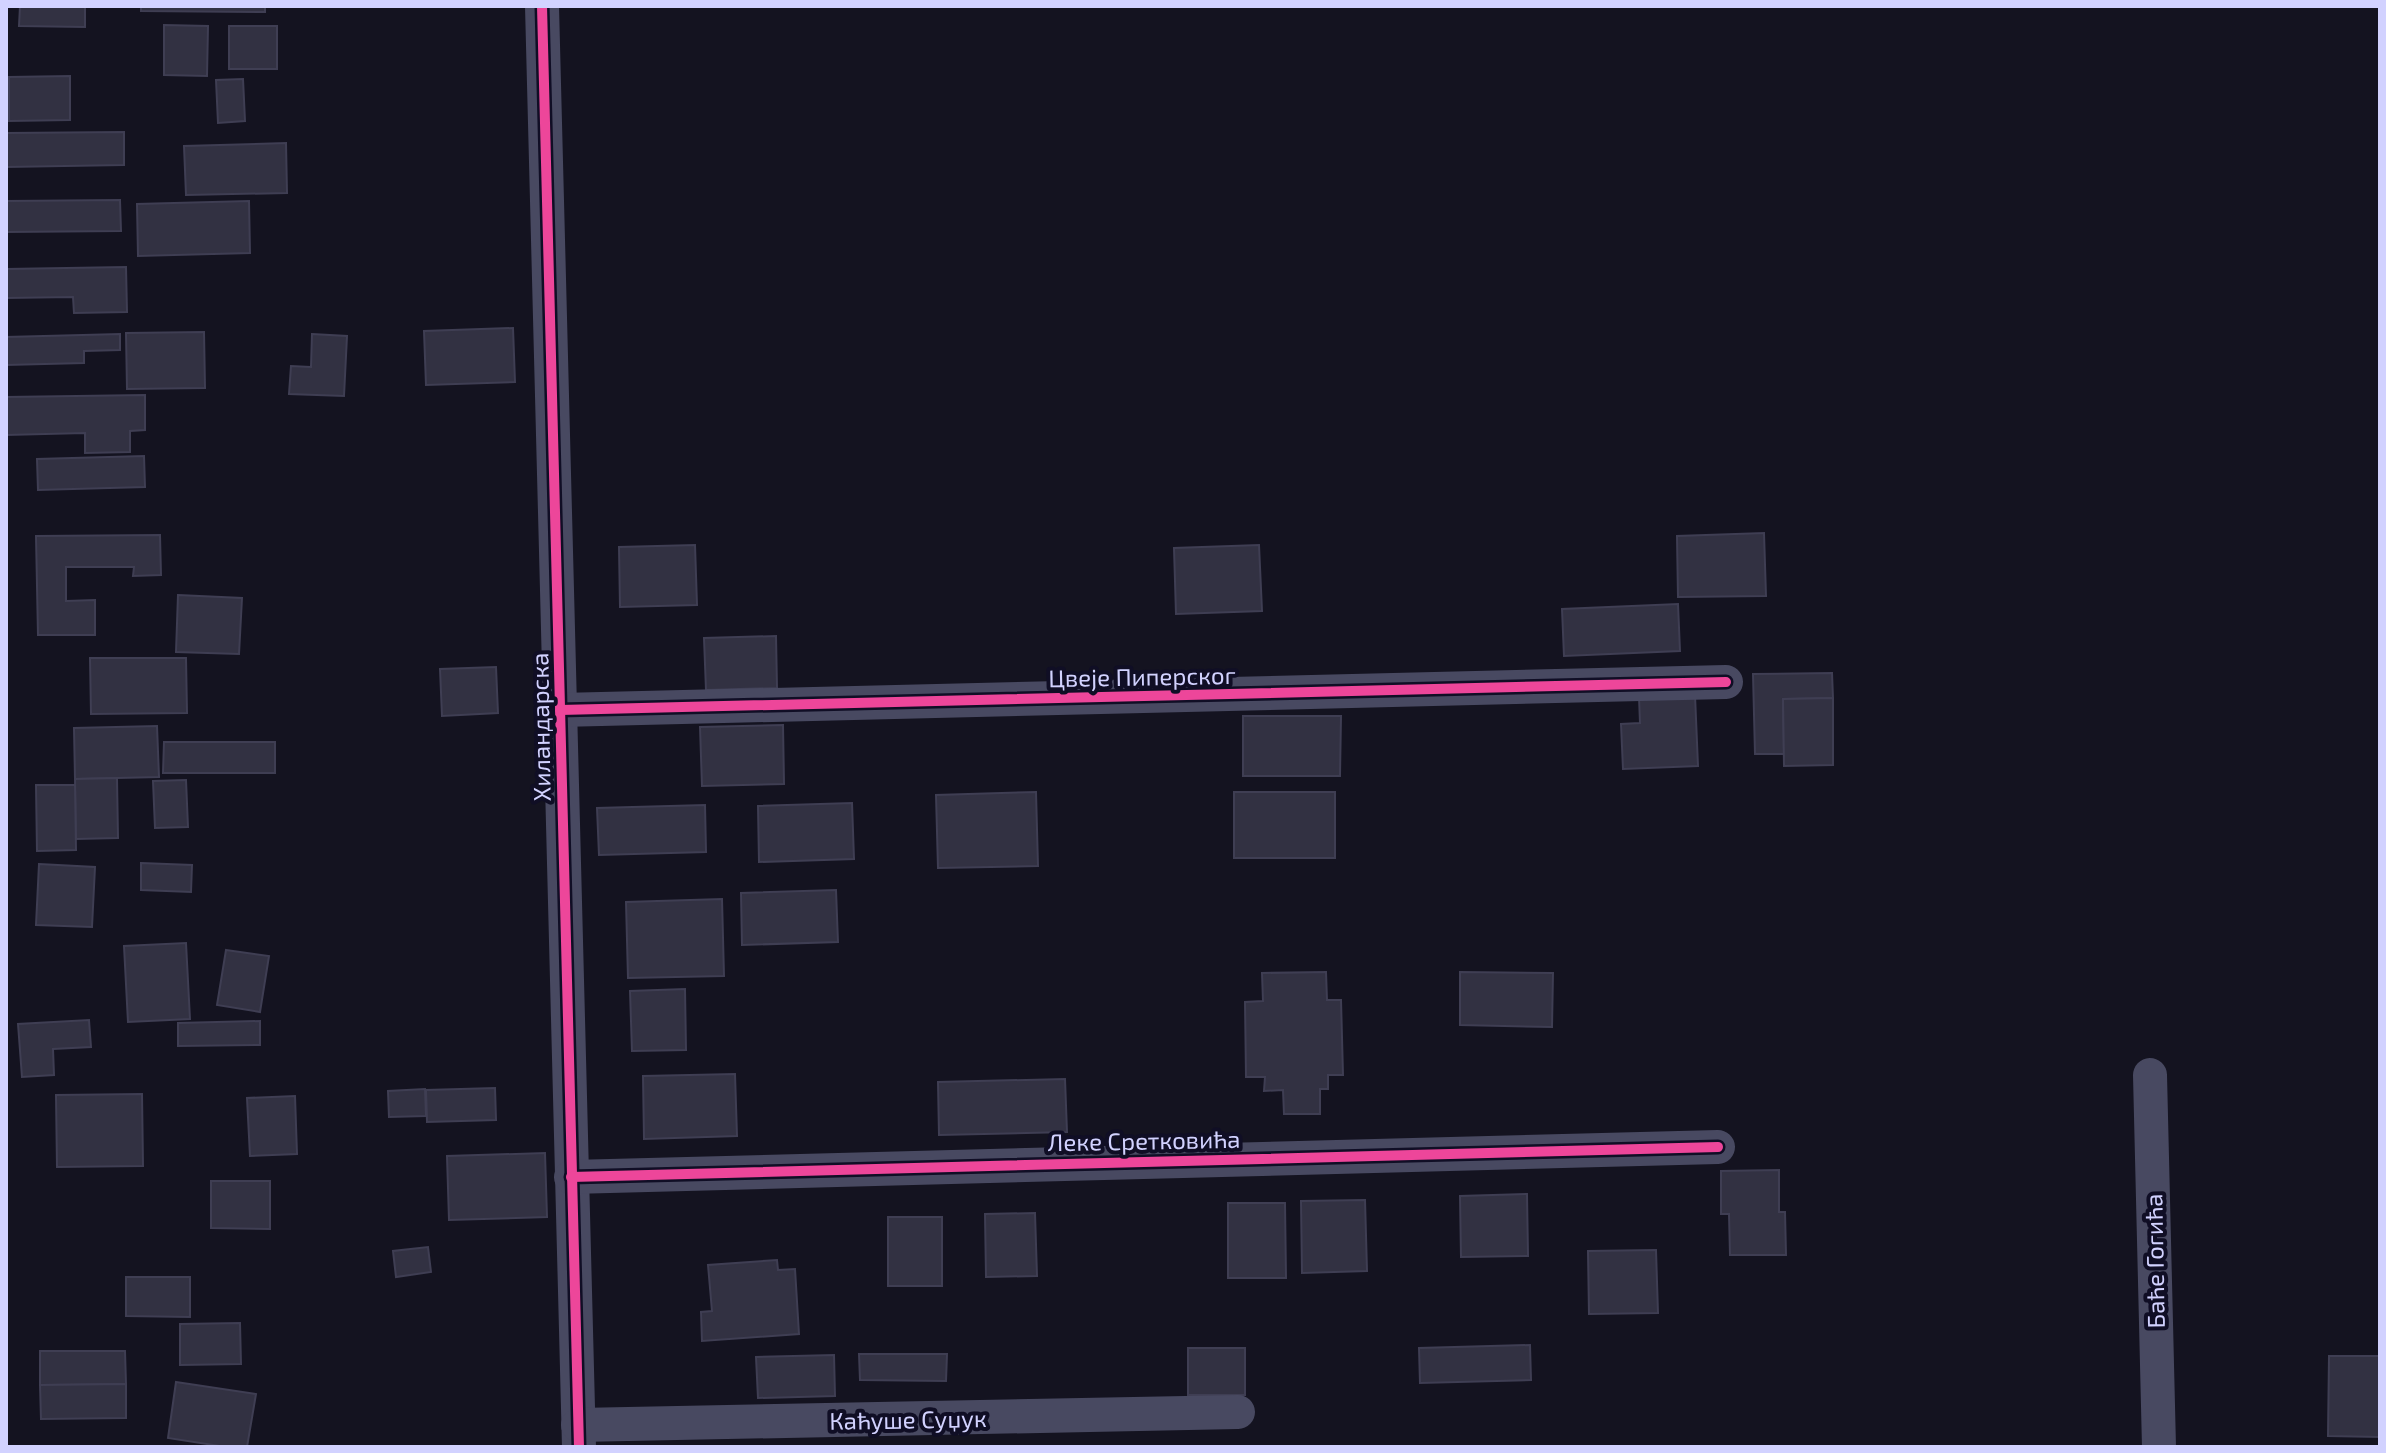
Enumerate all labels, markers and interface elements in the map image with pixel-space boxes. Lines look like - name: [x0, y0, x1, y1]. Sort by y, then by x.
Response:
- street label: Хиландарска: [524, 652, 556, 802]
- street label: Цвеје Пиперског: [1048, 660, 1236, 692]
- street label: Леке Сретковића: [1047, 1124, 1241, 1156]
- street label: Баће Гогића: [2138, 1193, 2170, 1329]
- street label: Каћуше Суџук: [829, 1403, 987, 1436]

